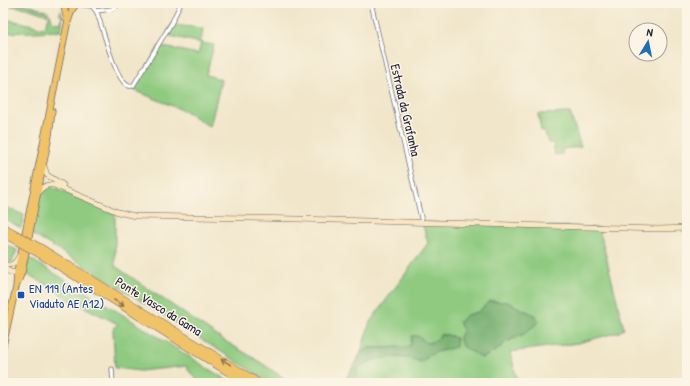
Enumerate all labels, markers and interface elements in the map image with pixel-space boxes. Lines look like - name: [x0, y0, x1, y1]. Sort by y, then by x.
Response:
- north arrow: [628, 22, 668, 62]
- text: N: [646, 25, 654, 40]
- street label: Estrada da Grafanha: [387, 62, 425, 158]
- street label: Ponte Vasco da Gama: [112, 272, 206, 340]
- place label: EN 119 (Antes Viaduto AE A12): [29, 279, 104, 312]
- marker: EN 119 (Antes Viaduto AE A12): [16, 290, 26, 300]
- one-way arrow: [113, 299, 124, 307]
- one-way arrow: [220, 358, 232, 366]

